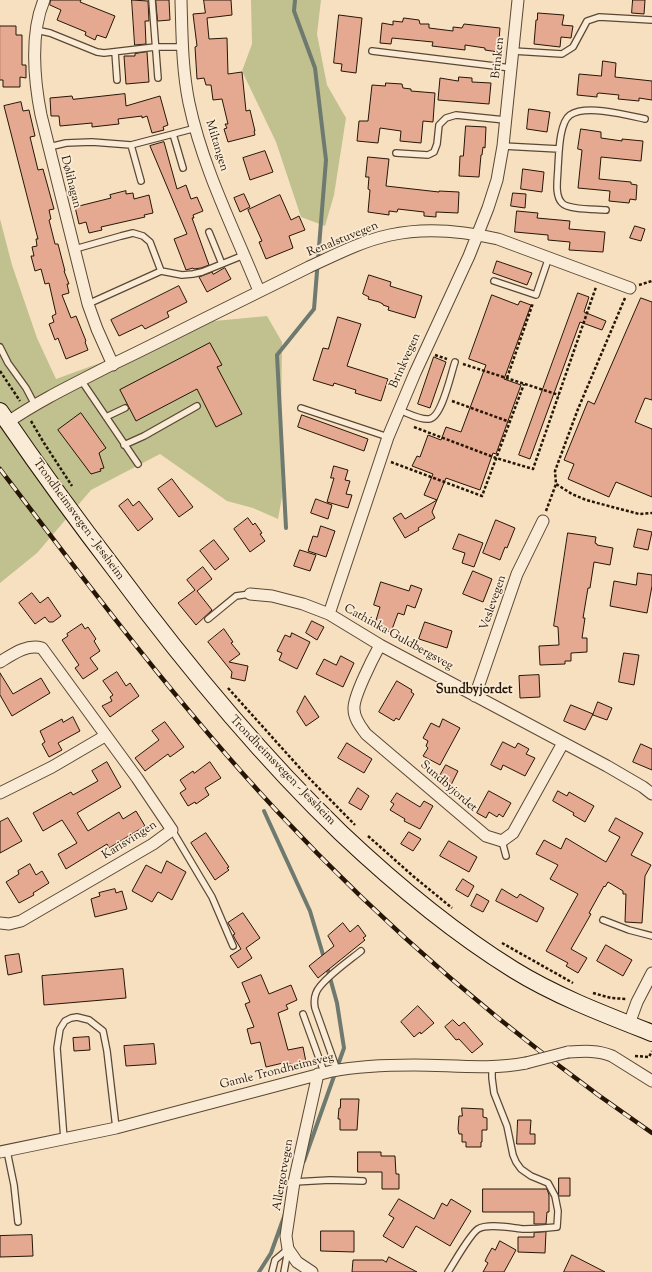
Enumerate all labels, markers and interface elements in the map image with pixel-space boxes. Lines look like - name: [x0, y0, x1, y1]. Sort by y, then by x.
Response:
- street label: Brinken: [490, 37, 508, 79]
- street label: Miltangen: [201, 119, 231, 173]
- street label: Dølihagan: [57, 154, 83, 210]
- street label: Renalstuvegen: [305, 219, 381, 261]
- street label: Brinkvegen: [387, 331, 425, 391]
- street label: Trondheimsvegen - Jessheim: [29, 457, 127, 583]
- street label: Veslevegen: [478, 573, 510, 633]
- street label: Cathinka Guldbergsveg: [341, 602, 455, 674]
- district label: Sundbyjordet: [436, 683, 512, 699]
- street label: Trondheimsvegen - Jessheim: [226, 713, 338, 829]
- street label: Sundbyjordet: [417, 758, 479, 816]
- street label: Karisvingen: [100, 819, 160, 863]
- street label: Gamle Trondheimsveg: [219, 1051, 335, 1093]
- street label: Allergotvegen: [271, 1138, 297, 1212]

